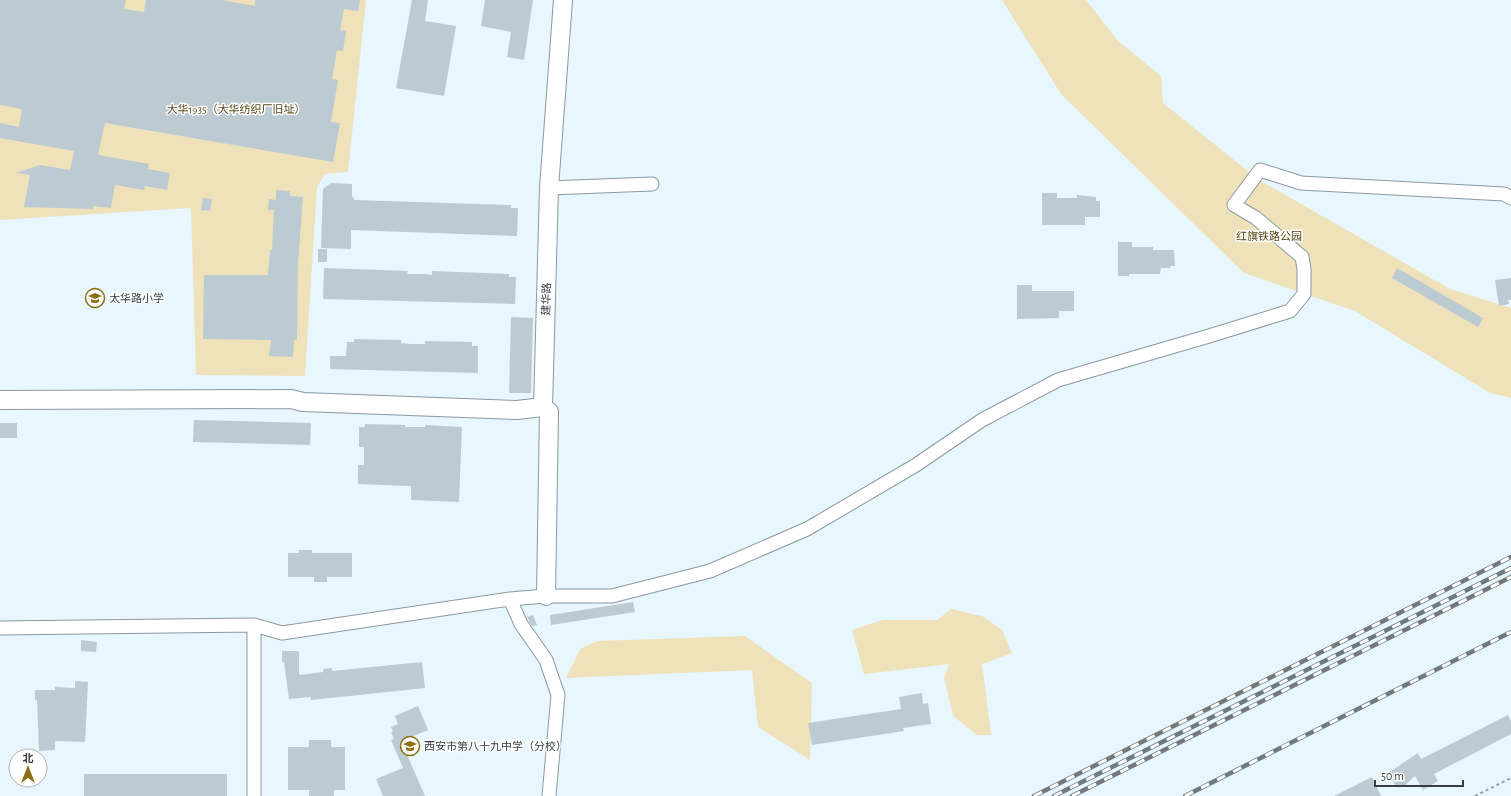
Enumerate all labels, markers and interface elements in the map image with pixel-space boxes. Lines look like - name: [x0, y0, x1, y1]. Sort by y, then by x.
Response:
- park label: 大华1935（大华纺织厂旧址）: [166, 103, 306, 115]
- park label: 红旗铁路公园: [1236, 230, 1302, 242]
- street label: 建华路: [539, 282, 553, 316]
- school or university icon: 太华路小学: [84, 287, 106, 309]
- place label: 太华路小学: [109, 292, 164, 304]
- school or university icon: 西安市第八十九中学（分校）: [399, 735, 421, 757]
- place label: 西安市第八十九中学（分校）: [424, 740, 567, 752]
- north arrow: [8, 748, 48, 788]
- text: 北: [23, 753, 34, 764]
- scale bar: [1375, 762, 1463, 788]
- text: 50 m: [1381, 770, 1404, 782]

